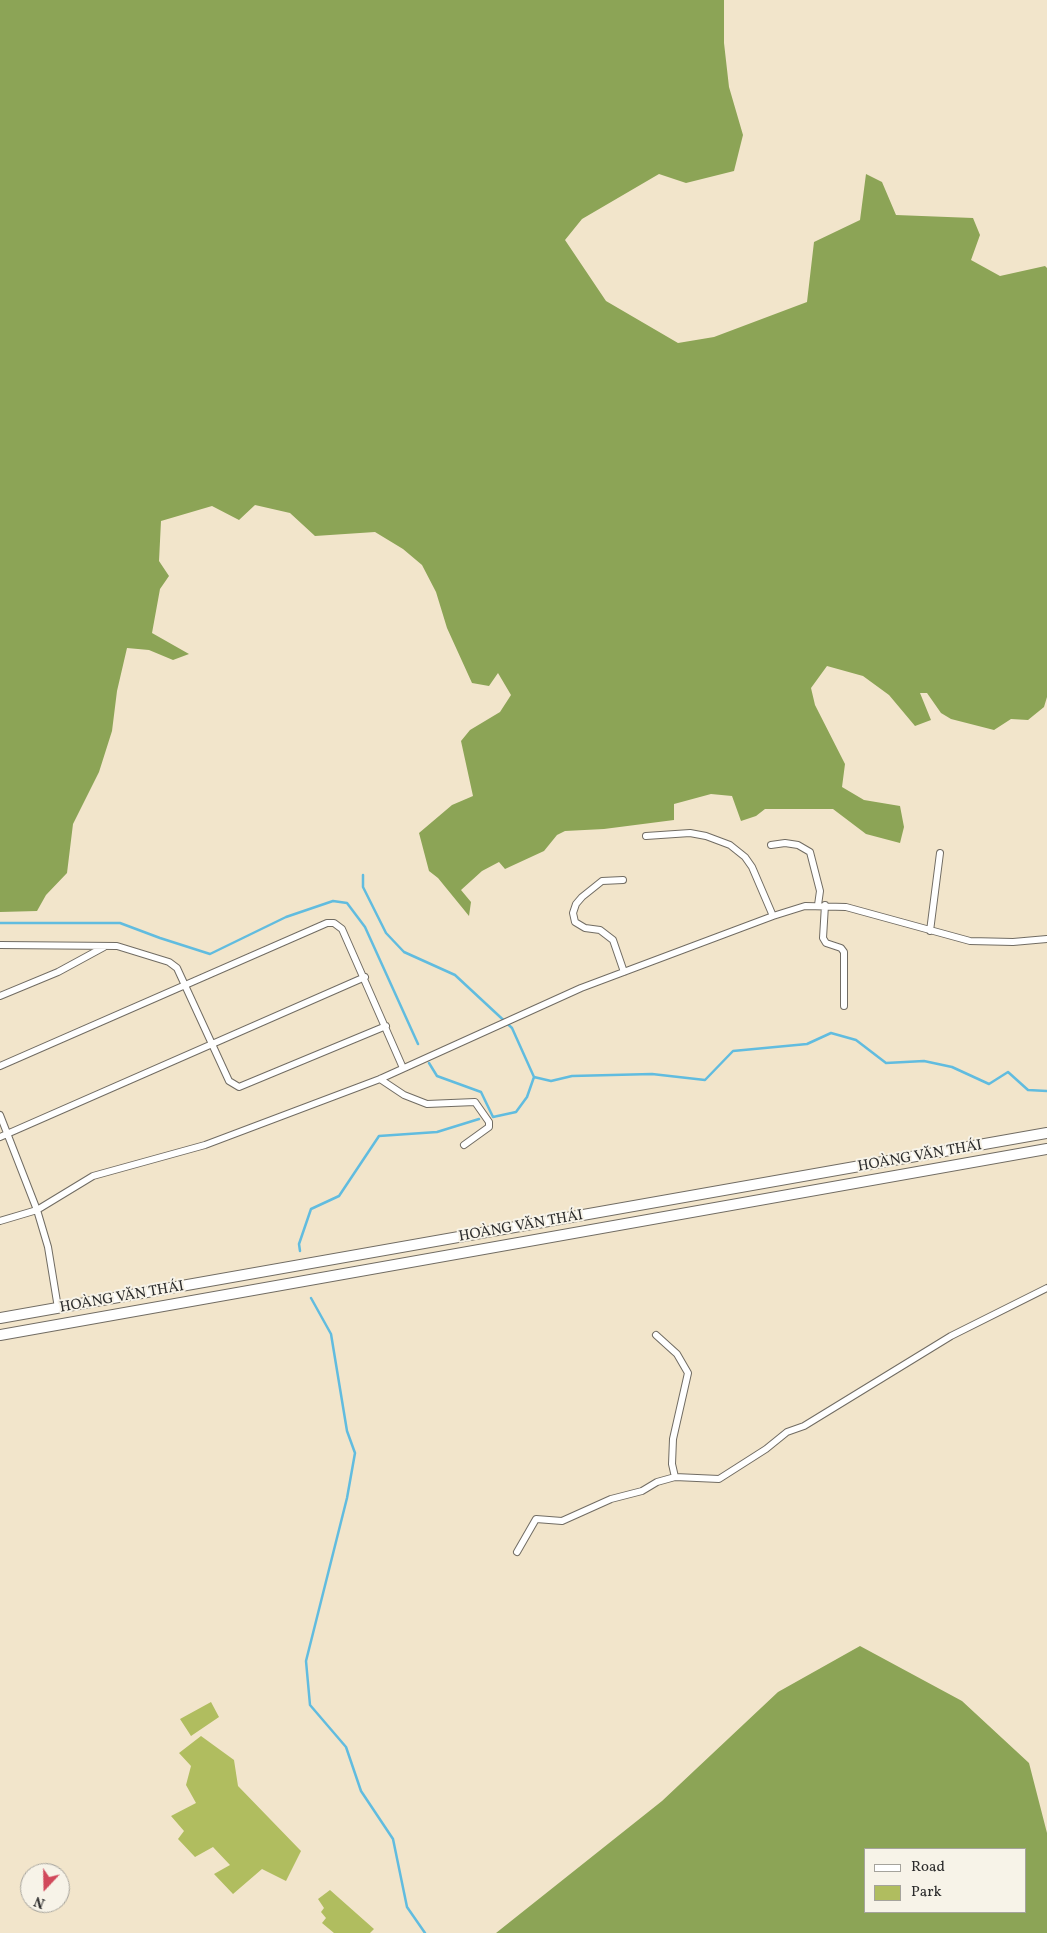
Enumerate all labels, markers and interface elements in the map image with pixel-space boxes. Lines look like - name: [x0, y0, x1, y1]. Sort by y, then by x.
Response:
- street label: HOÀNG VĂN THÁI: [856, 1137, 984, 1177]
- street label: HOÀNG VĂN THÁI: [457, 1207, 585, 1247]
- street label: HOÀNG VĂN THÁI: [58, 1278, 186, 1318]
- legend: [864, 1848, 1027, 1913]
- text: Road: [911, 1857, 945, 1878]
- north arrow: [20, 1863, 70, 1913]
- text: Park: [911, 1882, 942, 1903]
- text: N: [32, 1891, 48, 1912]

